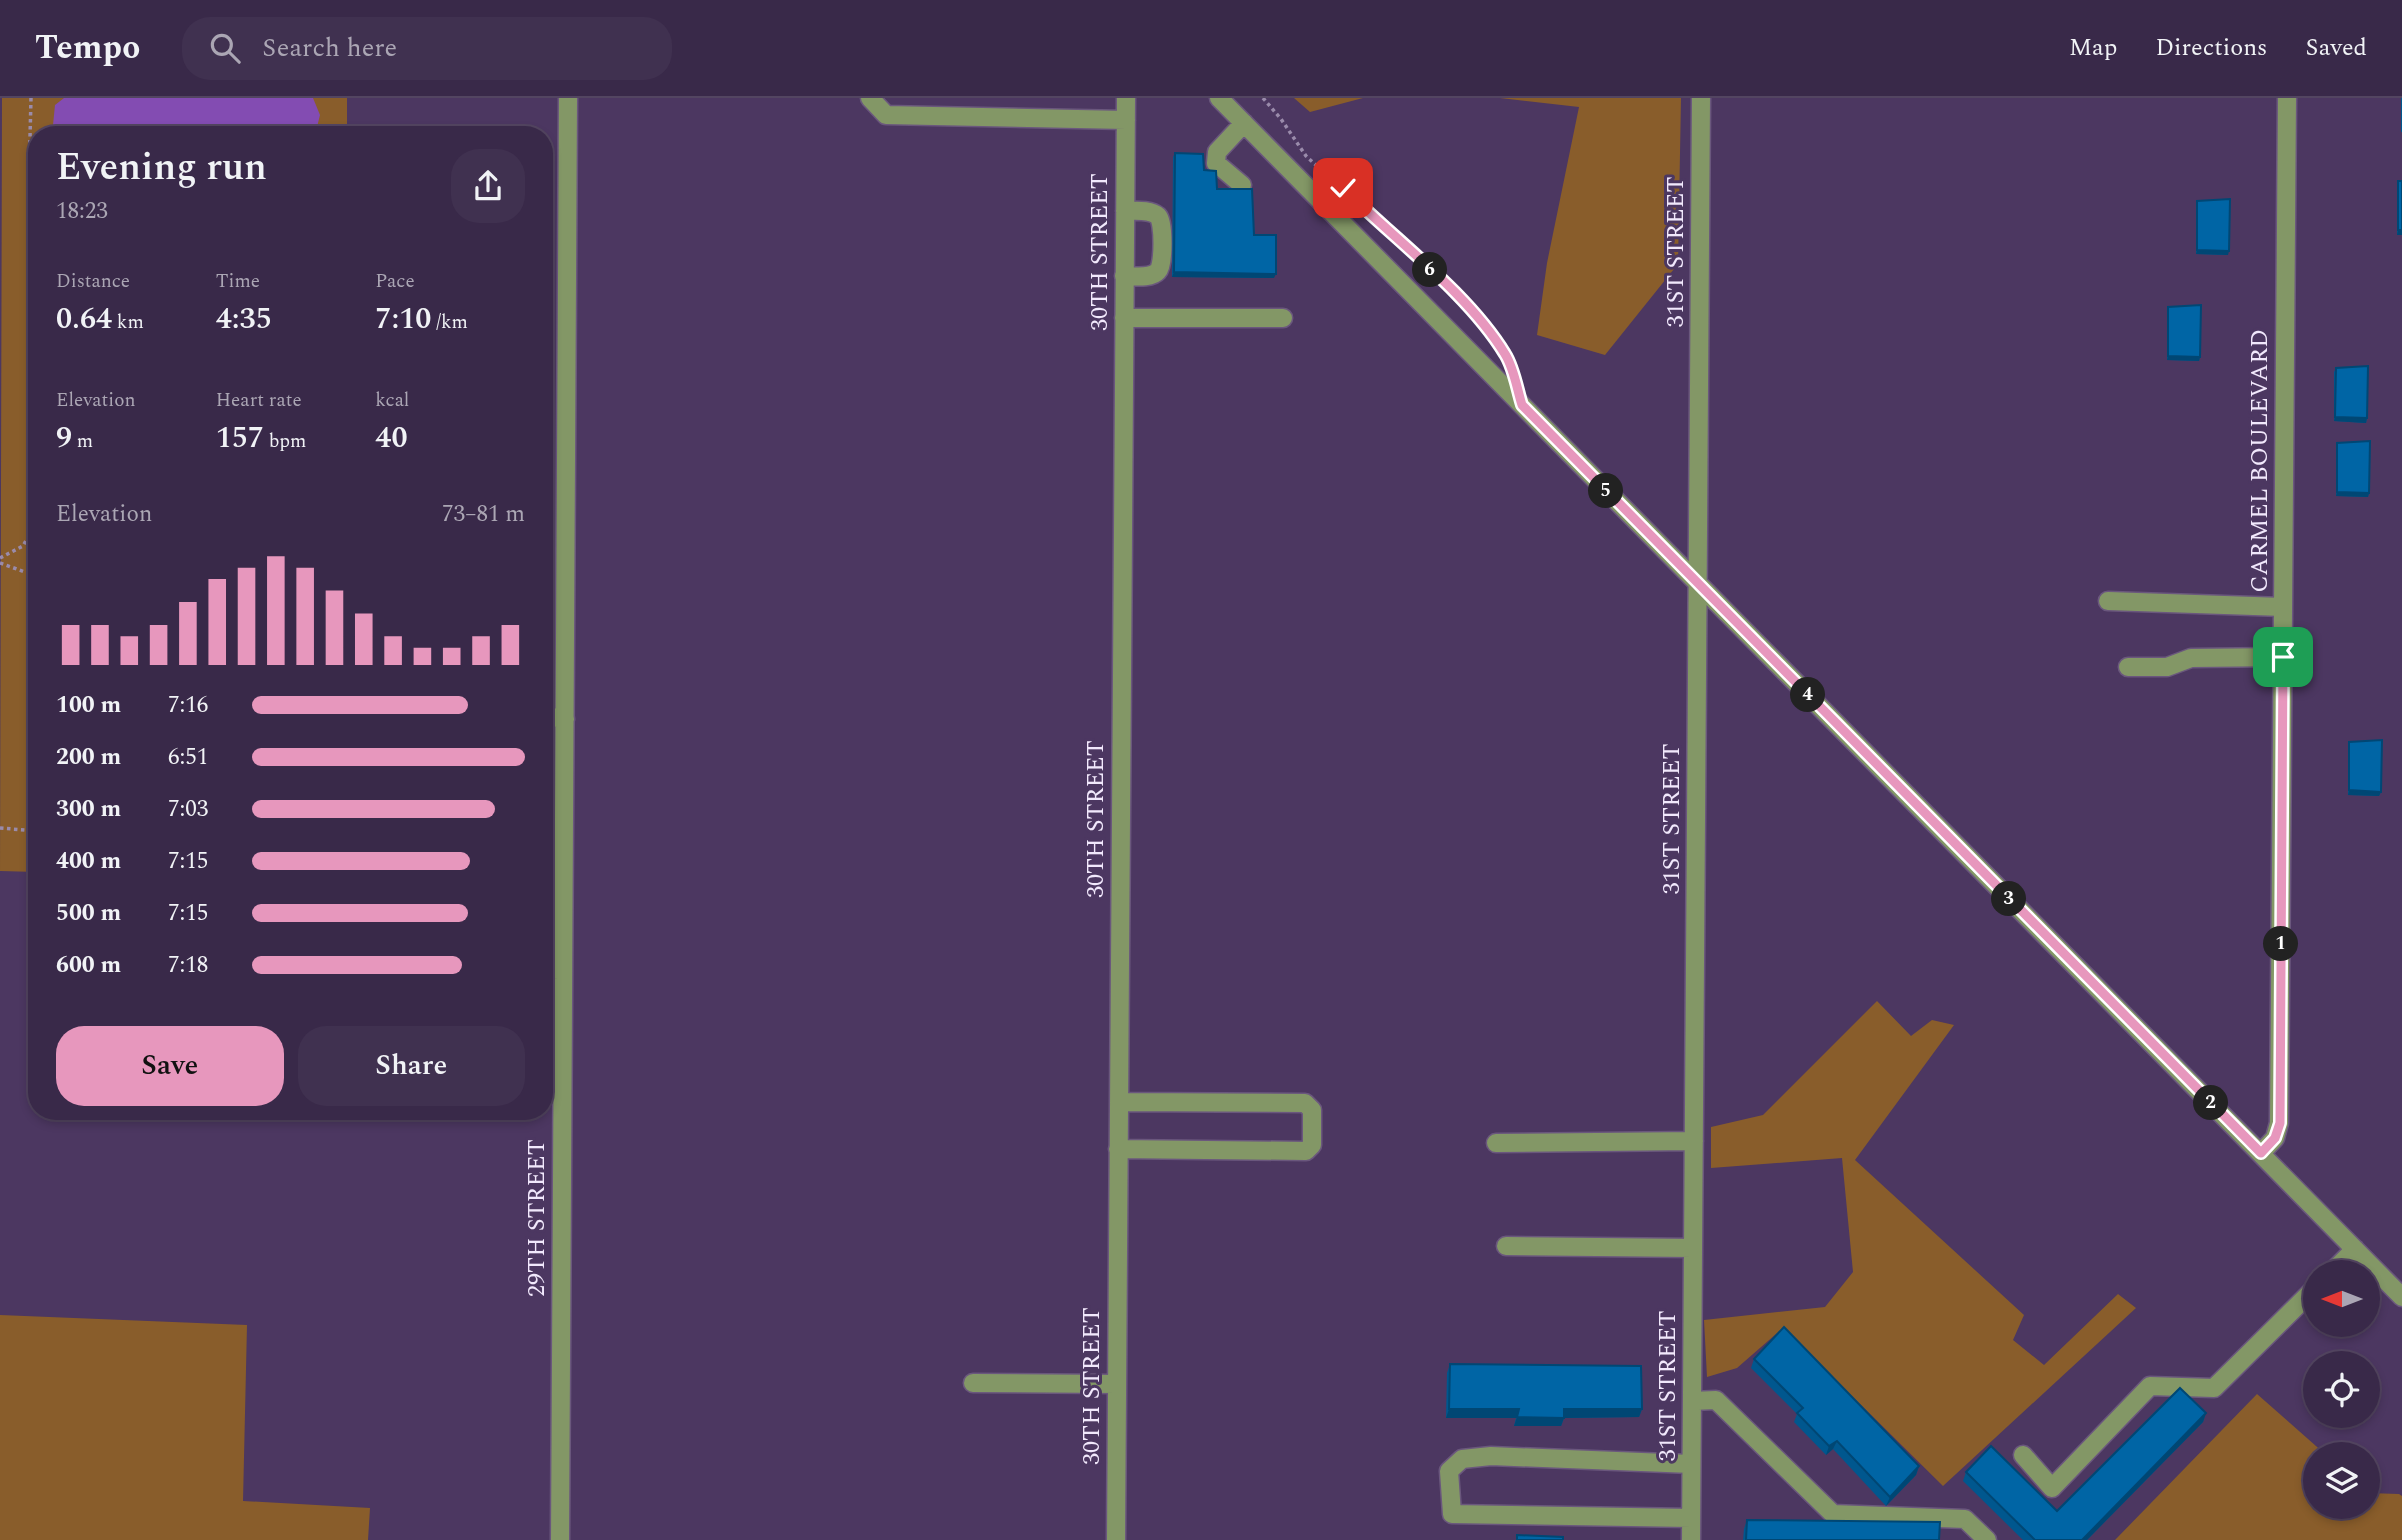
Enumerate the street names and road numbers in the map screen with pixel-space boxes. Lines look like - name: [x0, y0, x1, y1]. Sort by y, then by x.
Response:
- street label: 30TH STREET: [1082, 173, 1118, 331]
- street label: 31ST STREET: [1658, 176, 1694, 328]
- street label: CARMEL BOULEVARD: [2242, 329, 2278, 593]
- street label: 30TH STREET: [1078, 740, 1114, 898]
- street label: 31ST STREET: [1654, 743, 1690, 895]
- street label: 29TH STREET: [519, 1139, 555, 1297]
- street label: 30TH STREET: [1074, 1307, 1110, 1465]
- street label: 31ST STREET: [1650, 1310, 1686, 1462]

